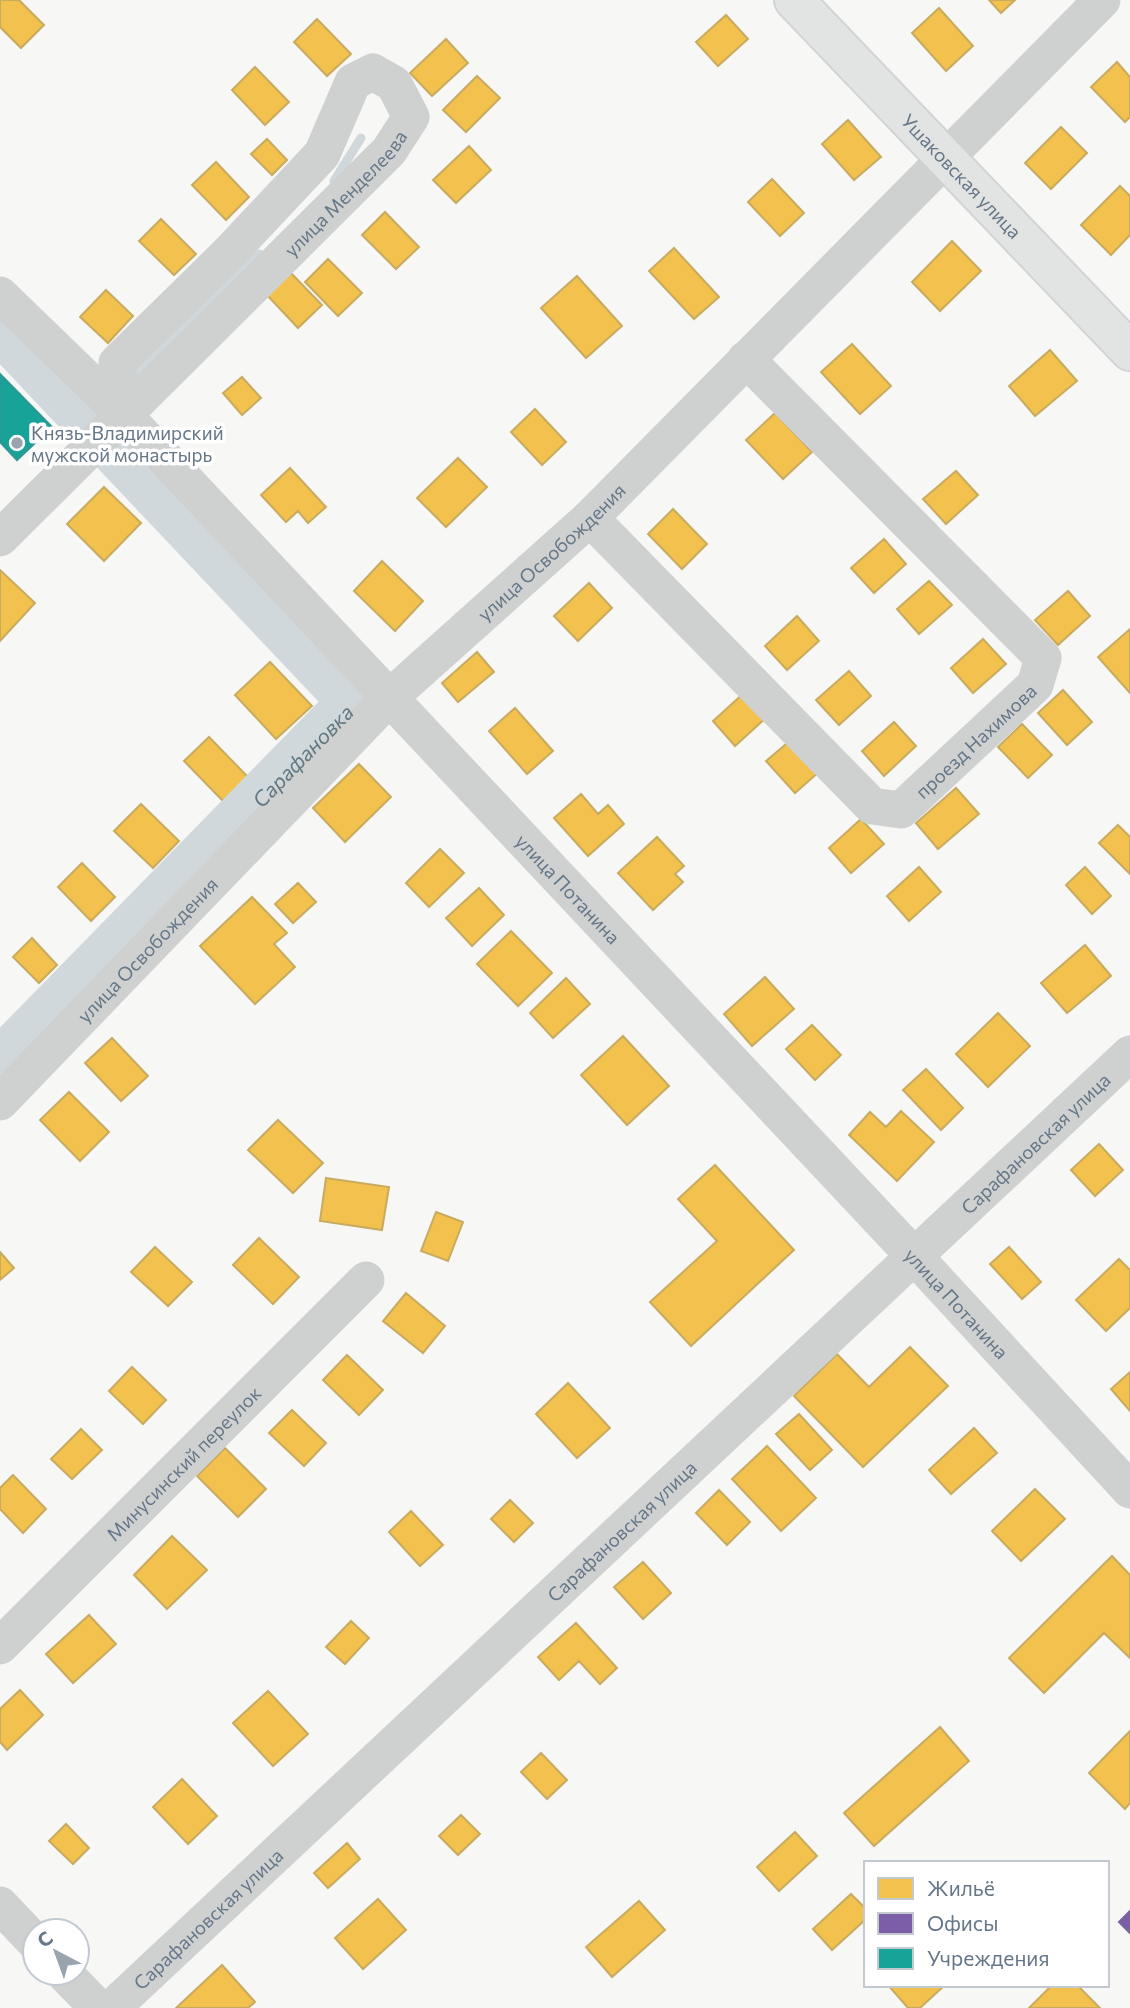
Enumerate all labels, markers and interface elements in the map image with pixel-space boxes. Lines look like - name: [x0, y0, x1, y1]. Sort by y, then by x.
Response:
- street label: Ушаковская улица: [897, 109, 1027, 243]
- street label: улица Менделеева: [279, 126, 411, 261]
- place label: Князь-Владимирский мужской монастырь: [31, 421, 224, 466]
- marker: Князь-Владимирский мужской монастырь: [9, 435, 25, 451]
- street label: улица Освобождения: [472, 478, 630, 625]
- street label: проезд Нахимова: [910, 679, 1041, 803]
- water label: Сарафановка: [246, 699, 358, 812]
- street label: улица Потанина: [512, 829, 626, 948]
- street label: улица Освобождения: [72, 872, 222, 1027]
- street label: Сарафановская улица: [956, 1068, 1114, 1218]
- street label: улица Потанина: [900, 1243, 1014, 1363]
- street label: Минусинский переулок: [101, 1381, 265, 1545]
- street label: Сарафановская улица: [542, 1455, 701, 1606]
- street label: Сарафановская улица: [128, 1843, 287, 1994]
- legend: [864, 1861, 1109, 1987]
- text: Жильё: [927, 1875, 995, 1900]
- text: Офисы: [927, 1910, 998, 1935]
- north arrow: [21, 1917, 91, 1987]
- text: С: [32, 1926, 57, 1952]
- text: Учреждения: [927, 1945, 1049, 1970]

